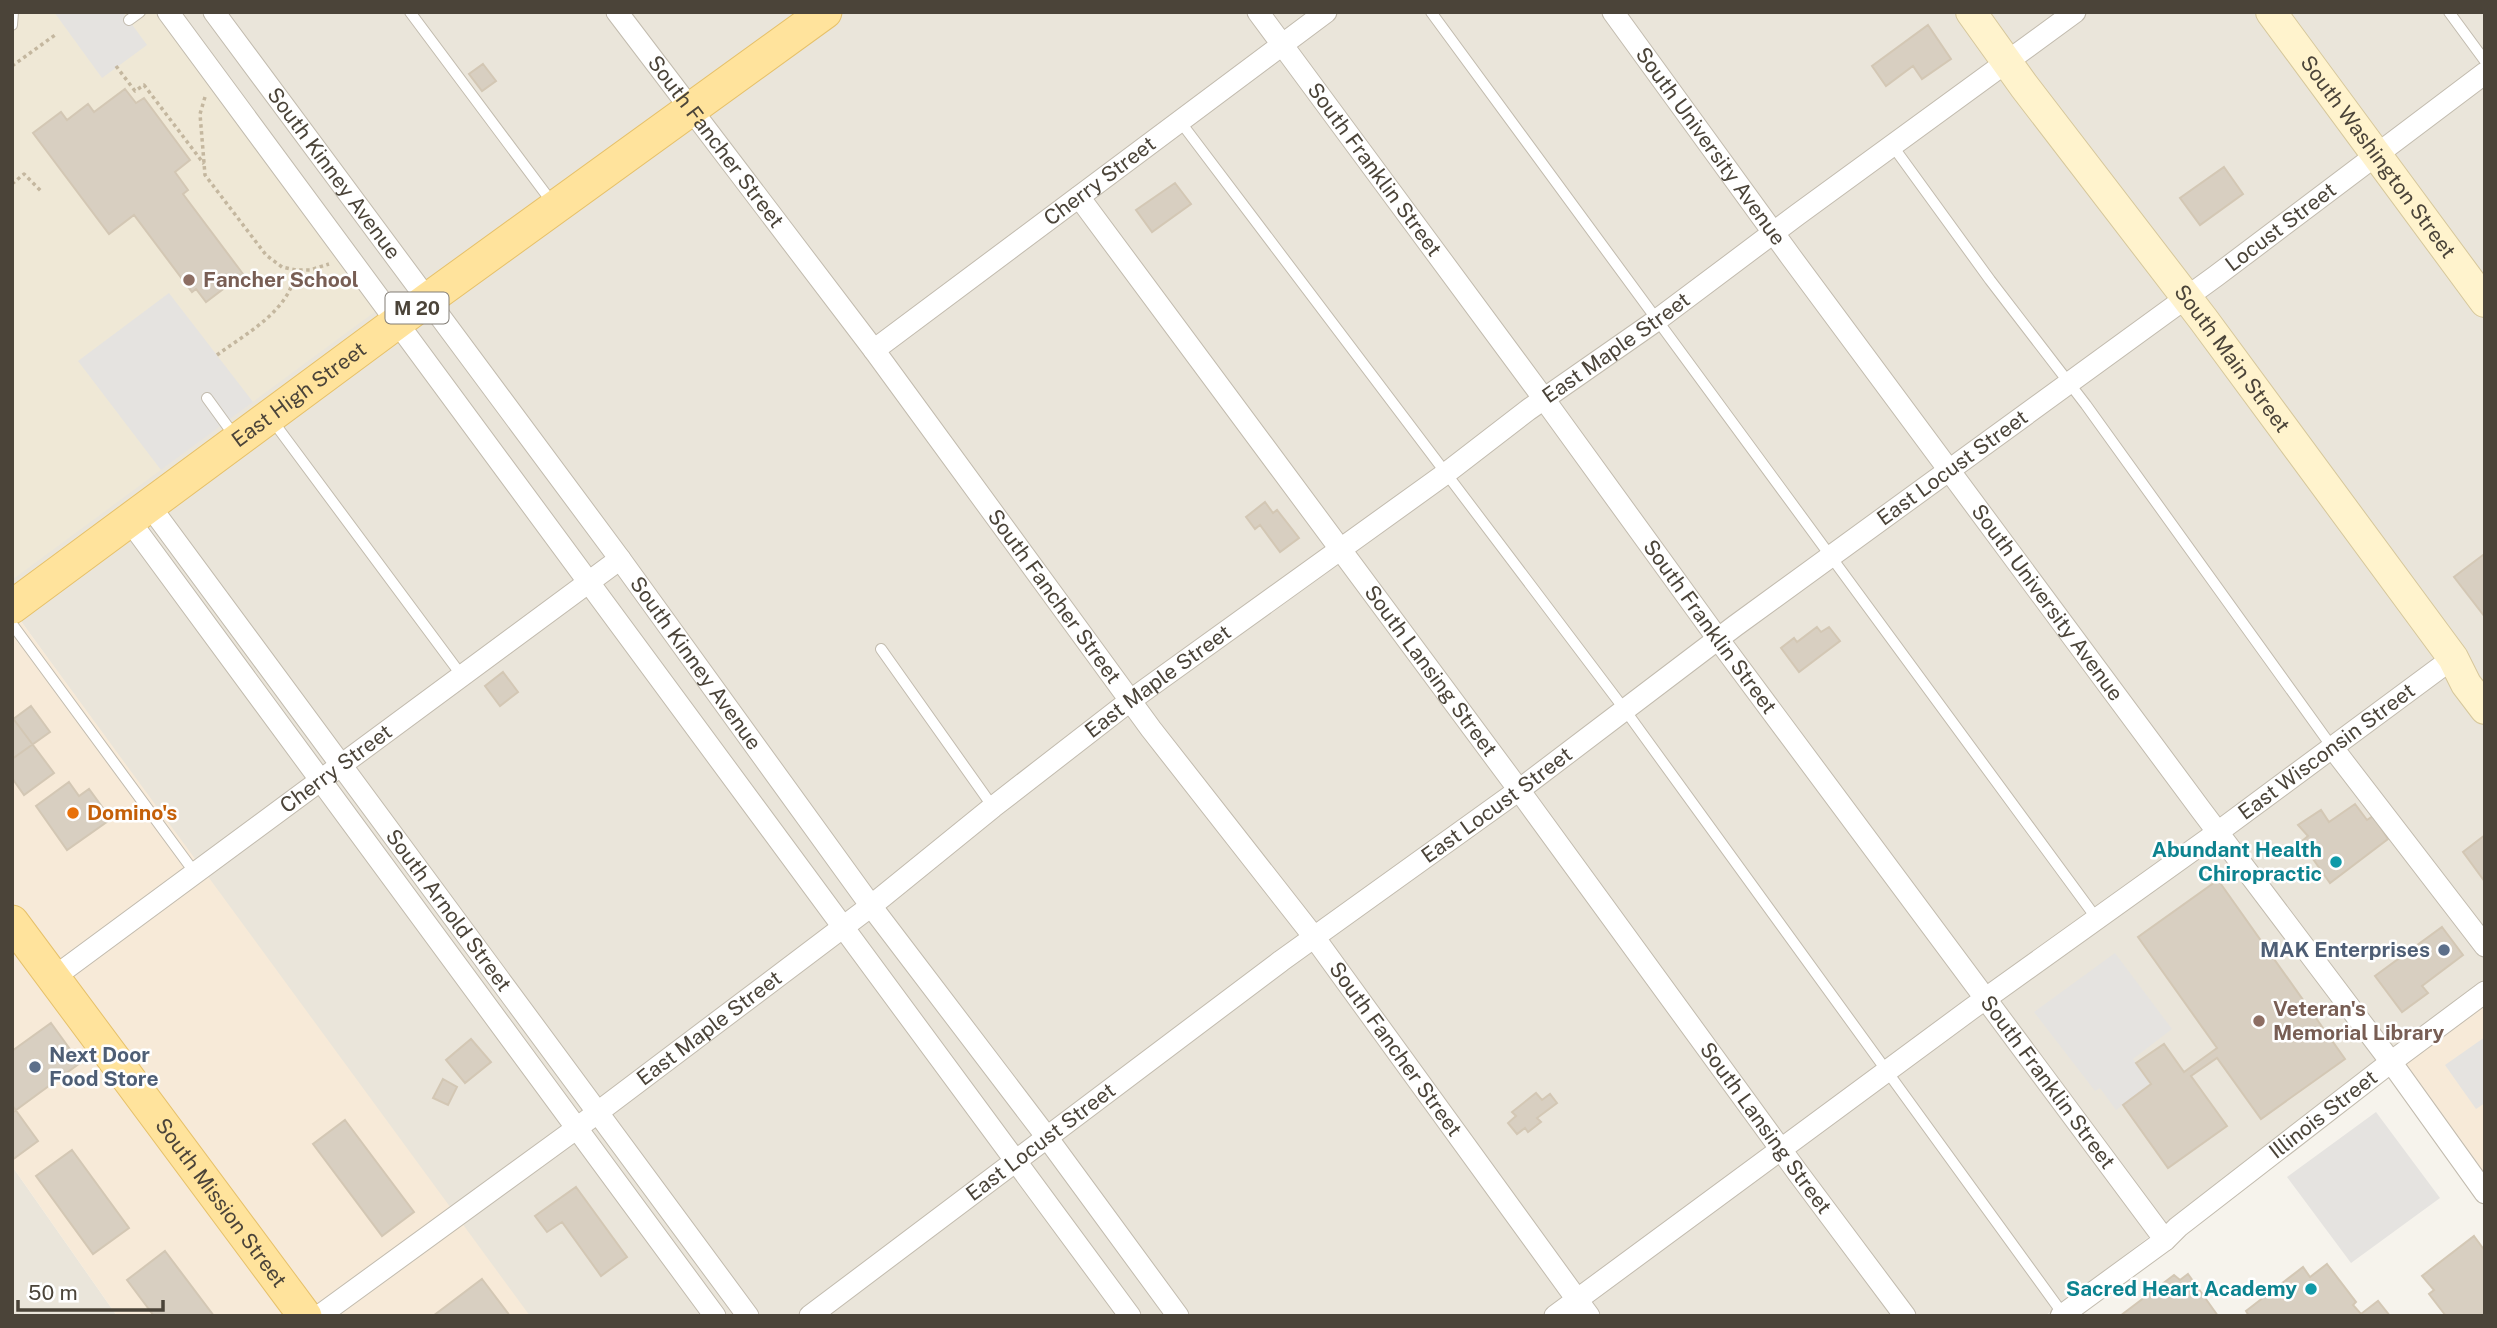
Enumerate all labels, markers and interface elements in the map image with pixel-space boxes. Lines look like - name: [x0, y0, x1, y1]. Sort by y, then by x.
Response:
- street label: South University Avenue: [1631, 42, 1791, 250]
- street label: South Fancher Street: [643, 50, 789, 232]
- street label: South Washington Street: [2295, 50, 2461, 263]
- street label: South Franklin Street: [1303, 78, 1447, 261]
- street label: South Kinney Avenue: [262, 82, 406, 264]
- street label: Cherry Street: [1039, 131, 1160, 231]
- street label: Locust Street: [2220, 177, 2341, 277]
- place label: Fancher School: [203, 267, 359, 292]
- marker: Fancher School: [181, 272, 197, 288]
- street label: South Main Street: [2169, 280, 2295, 437]
- street label: East Maple Street: [1537, 287, 1695, 408]
- road number: M 20: [386, 292, 448, 324]
- street label: East High Street: [227, 336, 371, 452]
- street label: East Locust Street: [1872, 404, 2032, 531]
- street label: South University Avenue: [1967, 499, 2129, 705]
- street label: South Fancher Street: [983, 504, 1127, 688]
- street label: South Franklin Street: [1638, 535, 1782, 719]
- street label: South Kinney Avenue: [625, 572, 767, 755]
- street label: South Lansing Street: [1359, 580, 1503, 761]
- street label: East Maple Street: [1080, 619, 1235, 743]
- street label: East Wisconsin Street: [2233, 678, 2419, 825]
- street label: Cherry Street: [275, 719, 397, 818]
- street label: East Locust Street: [1416, 741, 1577, 868]
- place label: Domino's: [87, 800, 177, 825]
- marker: Domino's: [65, 805, 81, 821]
- street label: South Arnold Street: [381, 824, 517, 996]
- place label: Abundant Health Chiropractic: [2152, 837, 2322, 886]
- marker: Abundant Health Chiropractic: [2328, 854, 2344, 870]
- place label: MAK Enterprises: [2260, 937, 2430, 962]
- marker: MAK Enterprises: [2436, 942, 2452, 958]
- street label: South Fancher Street: [1324, 957, 1468, 1141]
- street label: East Maple Street: [632, 965, 786, 1090]
- street label: South Franklin Street: [1975, 990, 2121, 1173]
- place label: Veteran's Memorial Library: [2273, 996, 2445, 1045]
- marker: Veteran's Memorial Library: [2251, 1013, 2267, 1029]
- street label: South Lansing Street: [1695, 1037, 1837, 1219]
- place label: Next Door Food Store: [49, 1042, 159, 1091]
- marker: Next Door Food Store: [27, 1059, 43, 1075]
- street label: Illinois Street: [2264, 1064, 2382, 1164]
- street label: East Locust Street: [961, 1077, 1120, 1206]
- street label: South Mission Street: [150, 1113, 292, 1292]
- scale bar: [18, 1268, 163, 1312]
- place label: Sacred Heart Academy: [2066, 1276, 2297, 1301]
- text: 50 m: [28, 1280, 78, 1305]
- marker: Sacred Heart Academy: [2303, 1281, 2319, 1297]

